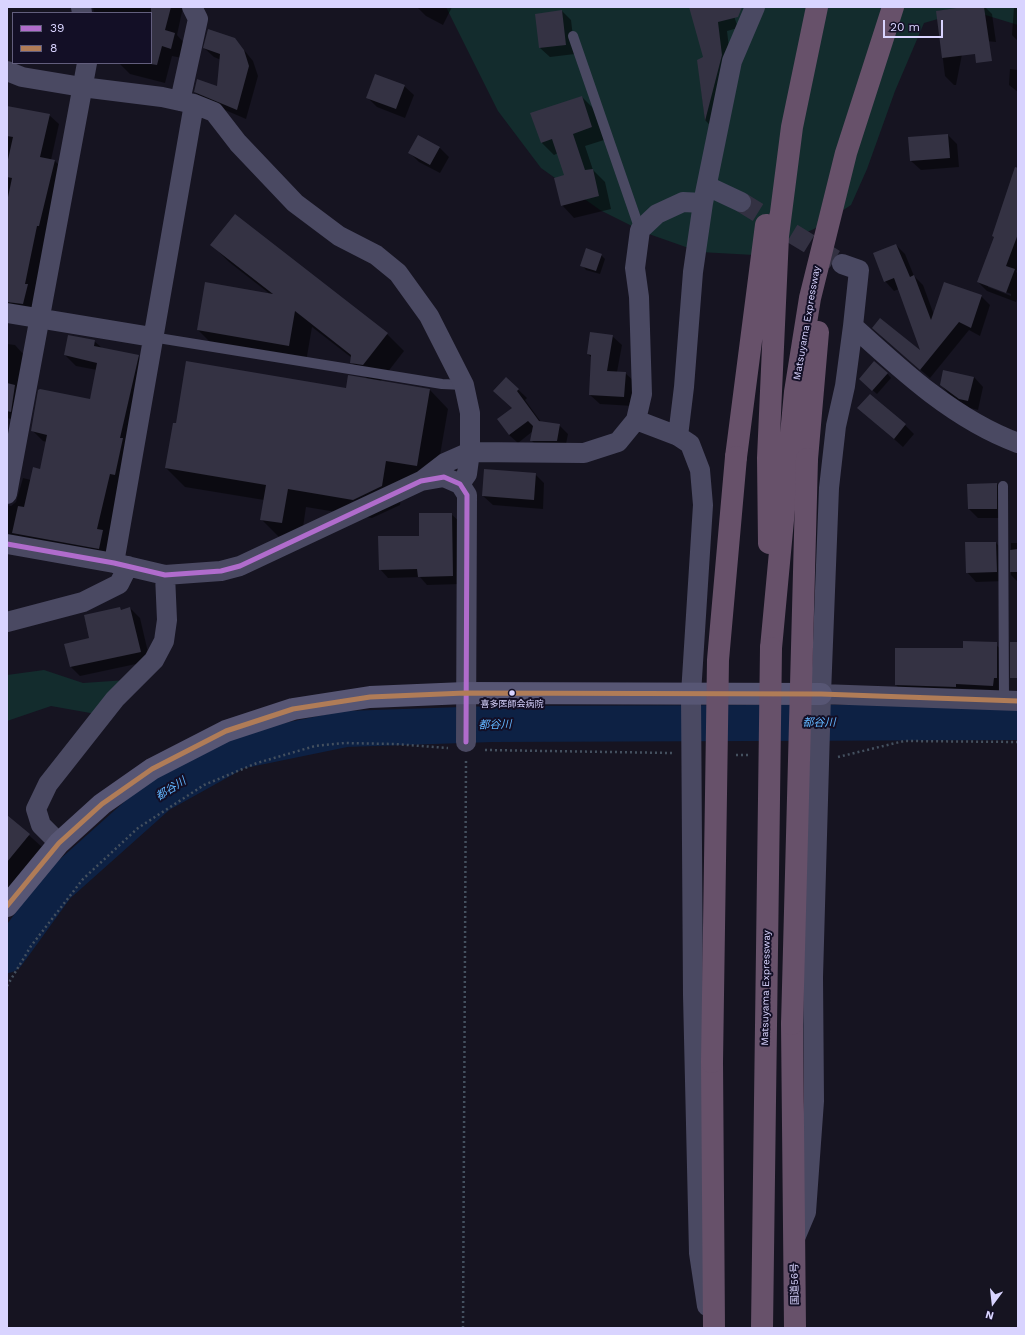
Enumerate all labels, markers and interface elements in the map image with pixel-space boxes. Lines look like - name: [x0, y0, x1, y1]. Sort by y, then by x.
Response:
- legend: [12, 12, 152, 64]
- scale bar: [885, 12, 945, 38]
- text: 20 m: [890, 20, 920, 34]
- text: 39: [50, 21, 64, 35]
- text: 8: [50, 41, 57, 55]
- street label: Matsuyama Expressway: [791, 265, 823, 381]
- marker: 喜多医師会病院: [507, 688, 517, 698]
- place label: 喜多医師会病院: [481, 699, 543, 709]
- water label: 都谷川: [803, 716, 835, 730]
- water label: 都谷川: [478, 718, 512, 732]
- water label: 都谷川: [154, 775, 188, 803]
- street label: Matsuyama Expressway: [759, 930, 773, 1046]
- street label: 国道56号: [789, 1263, 801, 1305]
- north arrow: [973, 1283, 1013, 1323]
- text: N: [984, 1308, 995, 1322]

